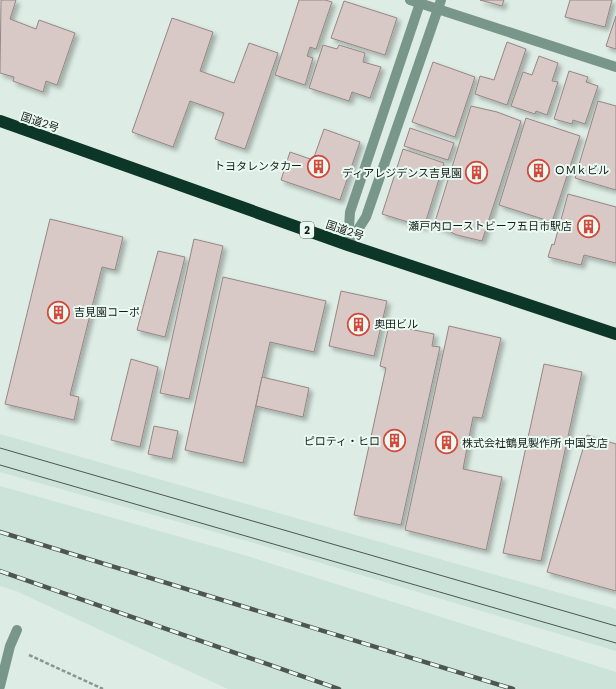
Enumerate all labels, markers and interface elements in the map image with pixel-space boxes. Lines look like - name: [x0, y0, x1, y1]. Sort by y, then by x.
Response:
- street label: 国道2号: [19, 108, 61, 136]
- building icon: トヨタレンタカー: [305, 153, 331, 179]
- building icon: ＯＭｋビル: [526, 157, 552, 183]
- place label: トヨタレンタカー: [214, 158, 302, 174]
- building icon: ディアレジデンス吉見園: [464, 160, 490, 186]
- place label: ＯＭｋビル: [554, 162, 609, 178]
- place label: ディアレジデンス吉見園: [342, 165, 462, 181]
- building icon: 瀬戸内ローストビーフ五日市駅店: [575, 213, 601, 239]
- street label: 国道2号: [324, 216, 366, 244]
- place label: 瀬戸内ローストビーフ五日市駅店: [408, 218, 572, 234]
- road number: 2: [300, 222, 314, 238]
- building icon: 吉見園コーポ: [46, 299, 72, 325]
- place label: 吉見園コーポ: [74, 304, 140, 320]
- building icon: 奥田ビル: [345, 311, 371, 337]
- place label: 奥田ビル: [374, 316, 418, 332]
- building icon: ピロティ・ヒロ: [382, 428, 408, 454]
- building icon: 株式会社鶴見製作所 中国支店: [433, 430, 459, 456]
- place label: ピロティ・ヒロ: [304, 433, 380, 449]
- place label: 株式会社鶴見製作所 中国支店: [462, 435, 608, 451]

